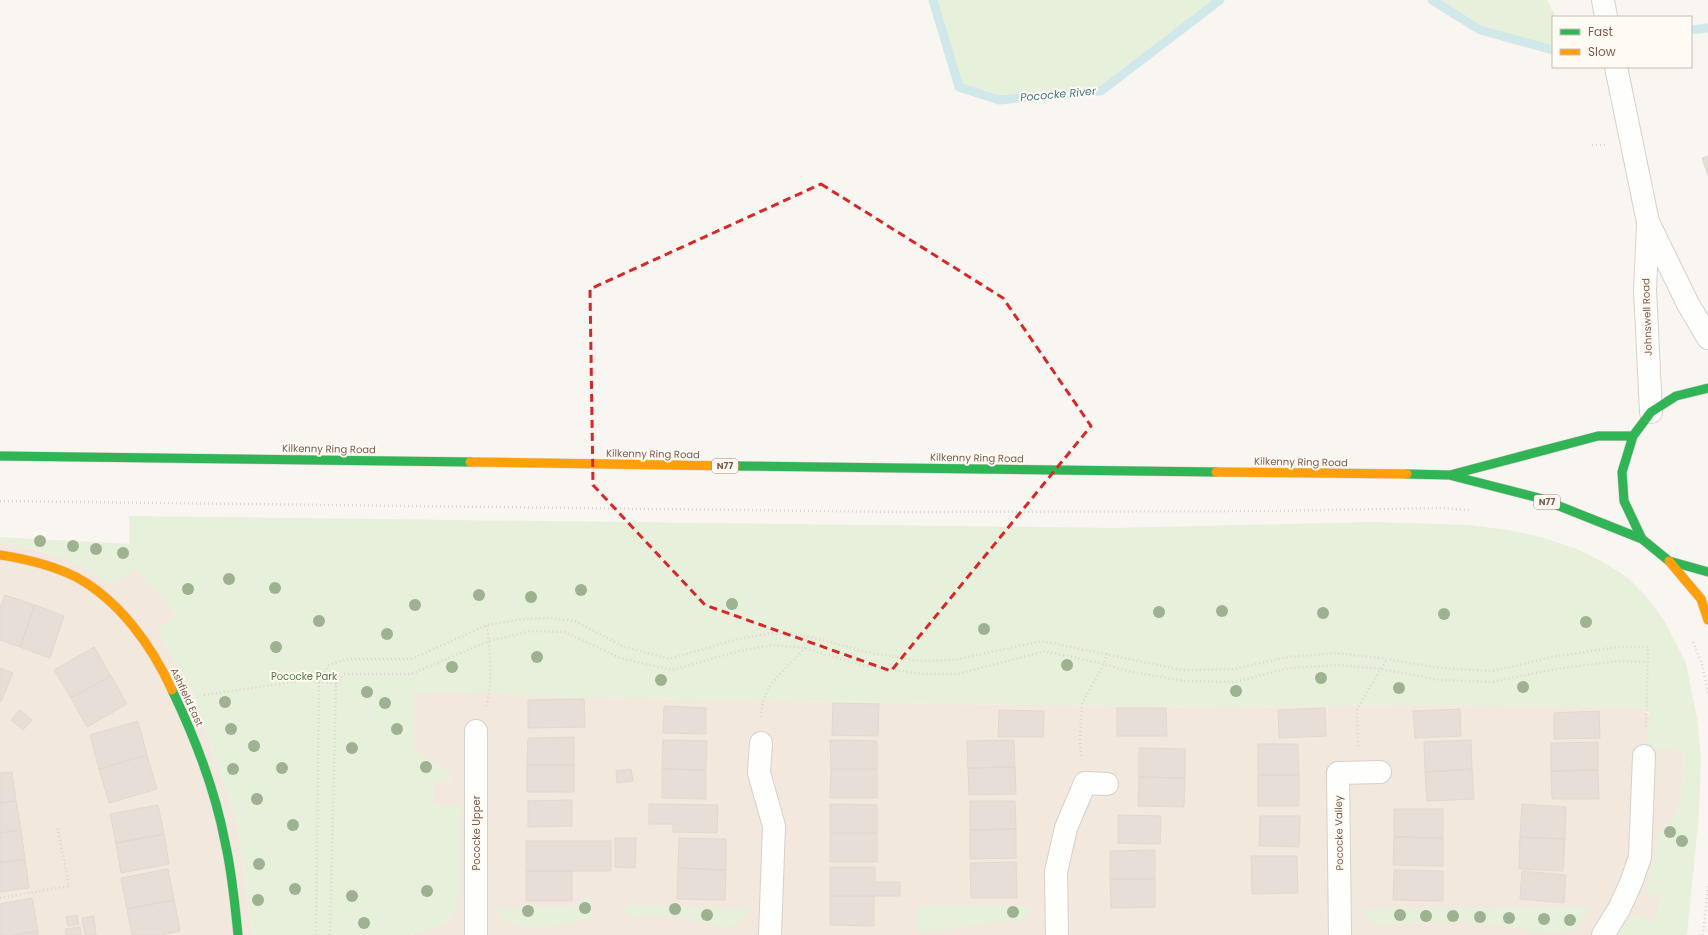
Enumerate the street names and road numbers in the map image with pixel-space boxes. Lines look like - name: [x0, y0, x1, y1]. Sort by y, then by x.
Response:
- street label: Johnswell Road: [1638, 278, 1656, 356]
- street label: Kilkenny Ring Road: [282, 441, 376, 457]
- street label: Kilkenny Ring Road: [606, 446, 700, 462]
- street label: Kilkenny Ring Road: [930, 450, 1024, 466]
- street label: Kilkenny Ring Road: [1254, 454, 1348, 470]
- road number: N77: [712, 459, 738, 473]
- road number: N77: [1534, 495, 1560, 509]
- street label: Ashfield East: [167, 665, 207, 729]
- street label: Pococke Upper: [469, 795, 484, 870]
- street label: Pococke Valley: [1331, 795, 1347, 871]

